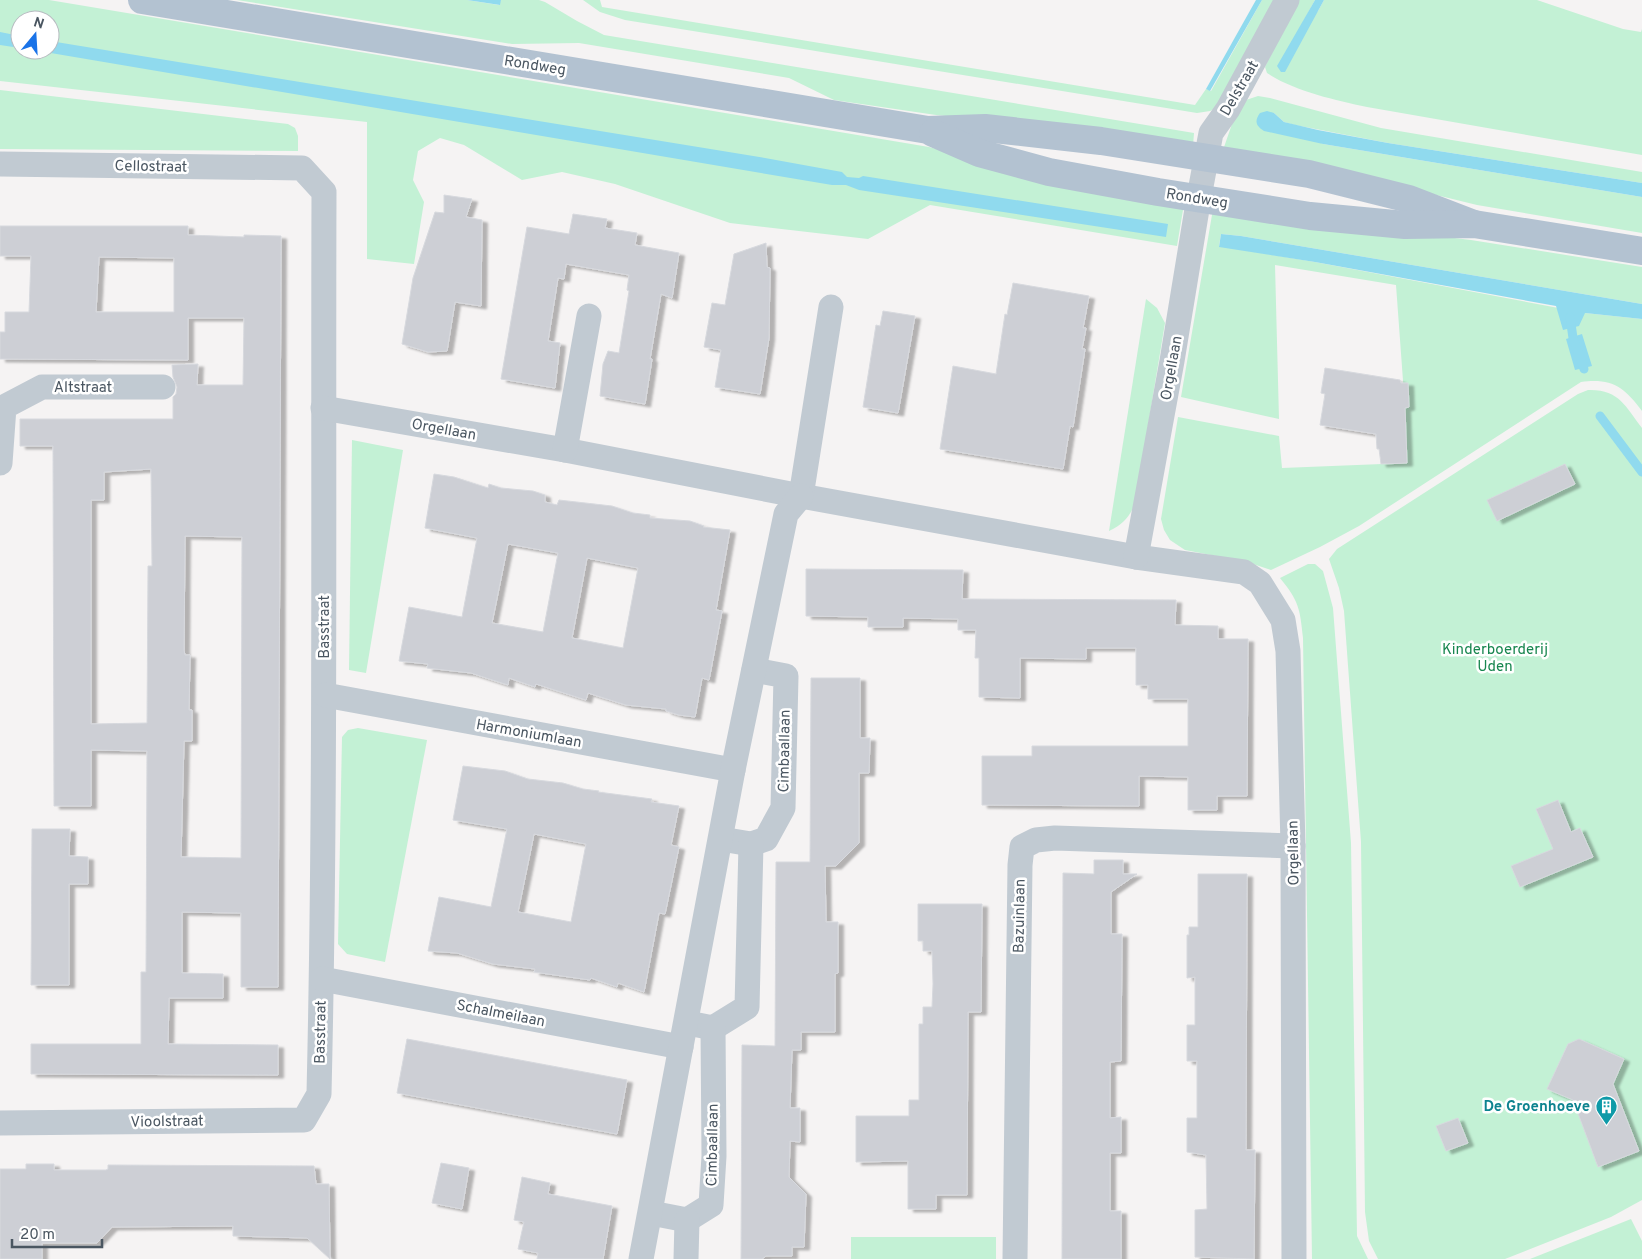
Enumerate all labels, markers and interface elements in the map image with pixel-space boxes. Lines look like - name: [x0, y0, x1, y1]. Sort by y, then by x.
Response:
- north arrow: [10, 10, 60, 60]
- text: N: [31, 14, 46, 34]
- street label: Rondweg: [502, 52, 567, 81]
- street label: Delstraat: [1217, 58, 1264, 120]
- street label: Cellostraat: [114, 157, 188, 178]
- street label: Rondweg: [1164, 185, 1229, 214]
- street label: Orgellaan: [1157, 334, 1187, 402]
- street label: Altstraat: [54, 379, 112, 398]
- street label: Orgellaan: [410, 415, 478, 445]
- street label: Basstraat: [316, 595, 335, 659]
- park label: Kinderboerderij Uden: [1442, 641, 1548, 677]
- street label: Cimbaallaan: [775, 709, 796, 793]
- street label: Harmoniumlaan: [474, 716, 583, 753]
- street label: Orgellaan: [1284, 820, 1305, 886]
- street label: Bazuinlaan: [1010, 879, 1031, 953]
- street label: Schalmeilaan: [455, 997, 547, 1032]
- street label: Basstraat: [311, 1000, 332, 1064]
- building icon: De Groenhoeve: [1594, 1094, 1618, 1125]
- place label: De Groenhoeve: [1483, 1098, 1590, 1117]
- street label: Cimbaallaan: [703, 1103, 724, 1187]
- street label: Vioolstraat: [130, 1112, 204, 1133]
- scale bar: [12, 1216, 102, 1248]
- text: 20 m: [20, 1226, 55, 1245]

